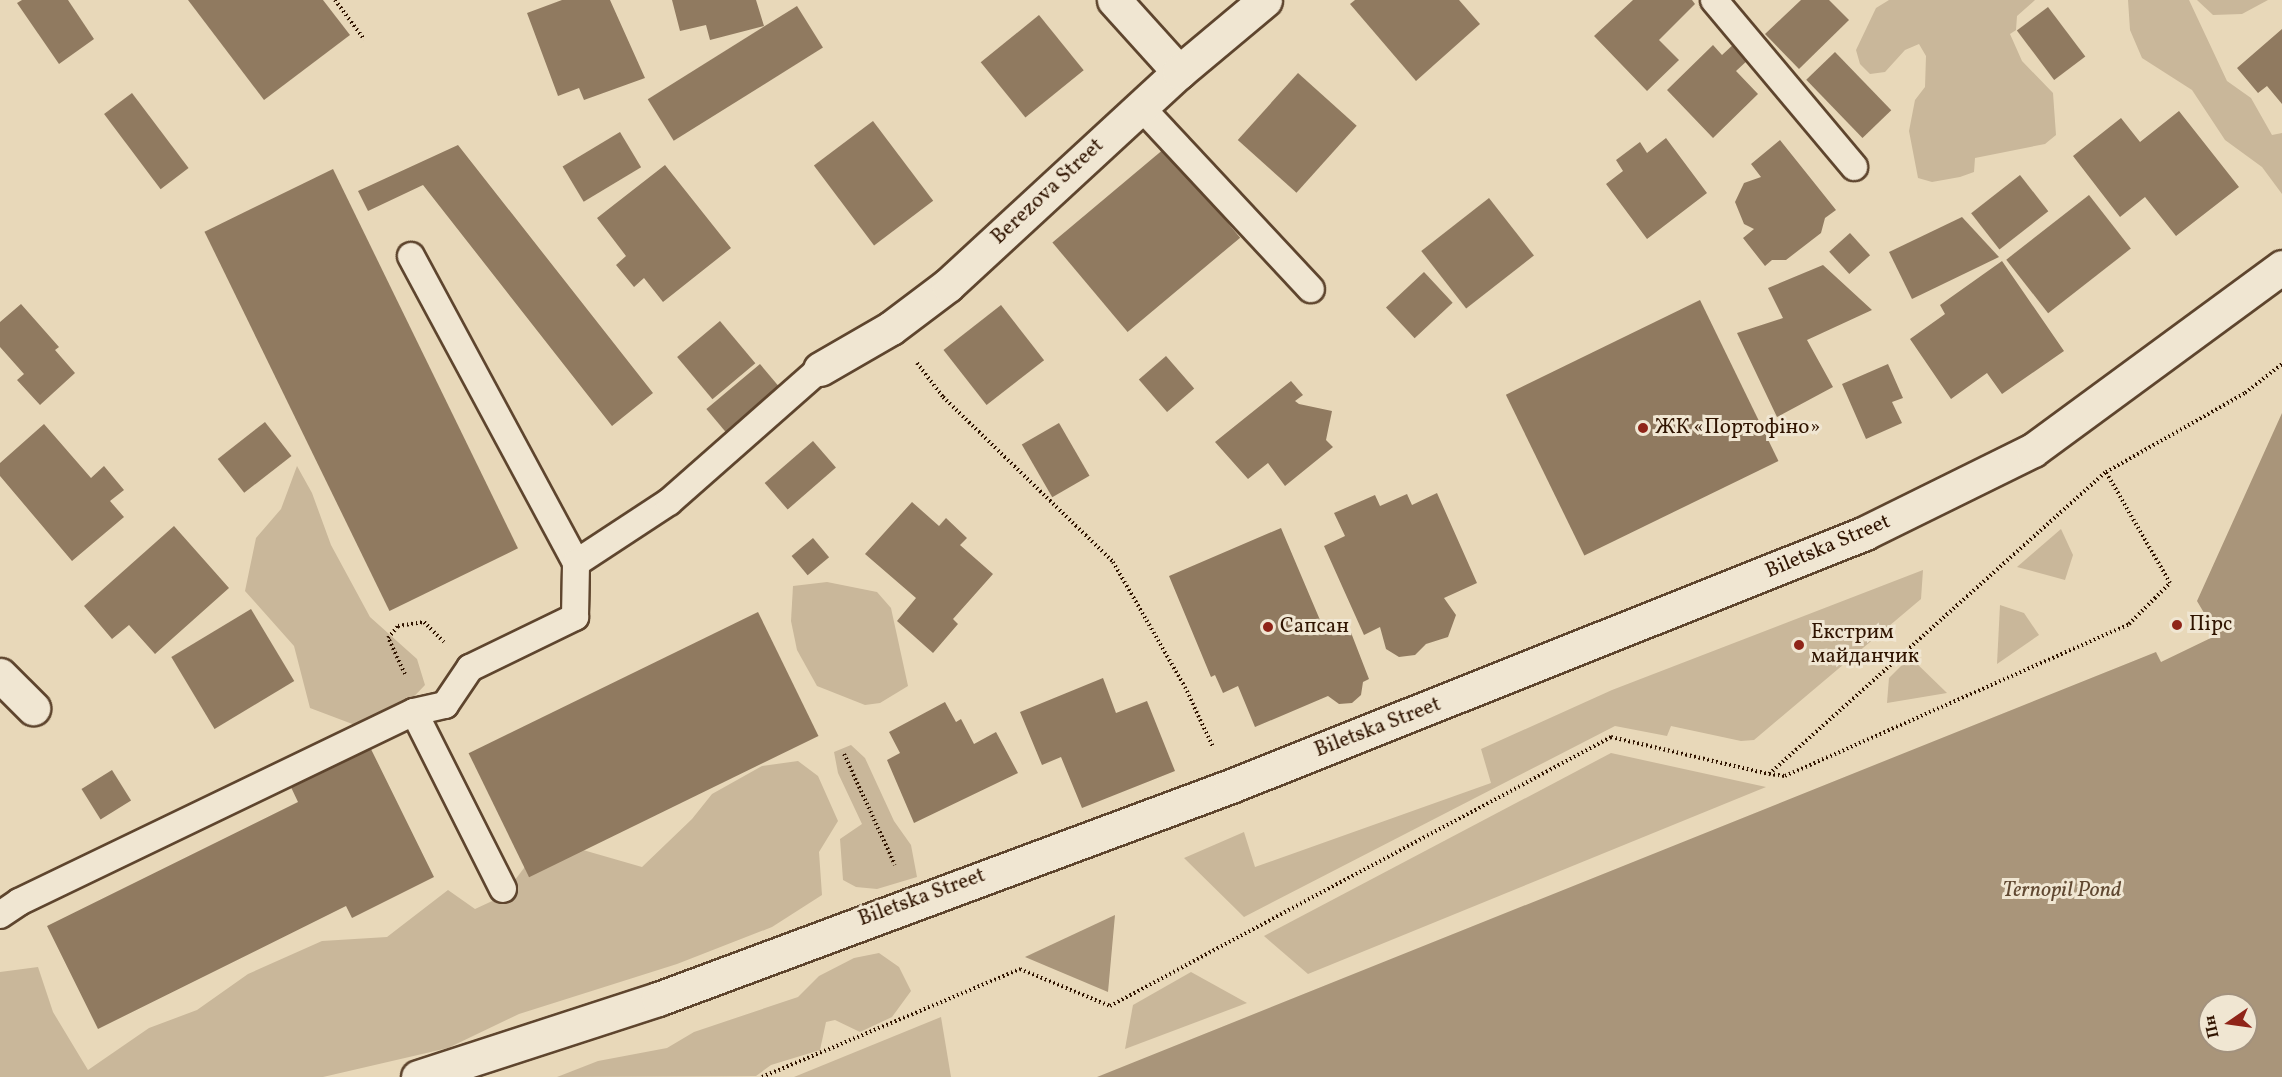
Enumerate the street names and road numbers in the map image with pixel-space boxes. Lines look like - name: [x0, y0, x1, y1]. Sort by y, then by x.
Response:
- street label: Berezova Street: [987, 134, 1109, 250]
- street label: Biletska Street: [1762, 509, 1894, 585]
- street label: Biletska Street: [1311, 692, 1445, 764]
- street label: Biletska Street: [855, 863, 989, 933]

